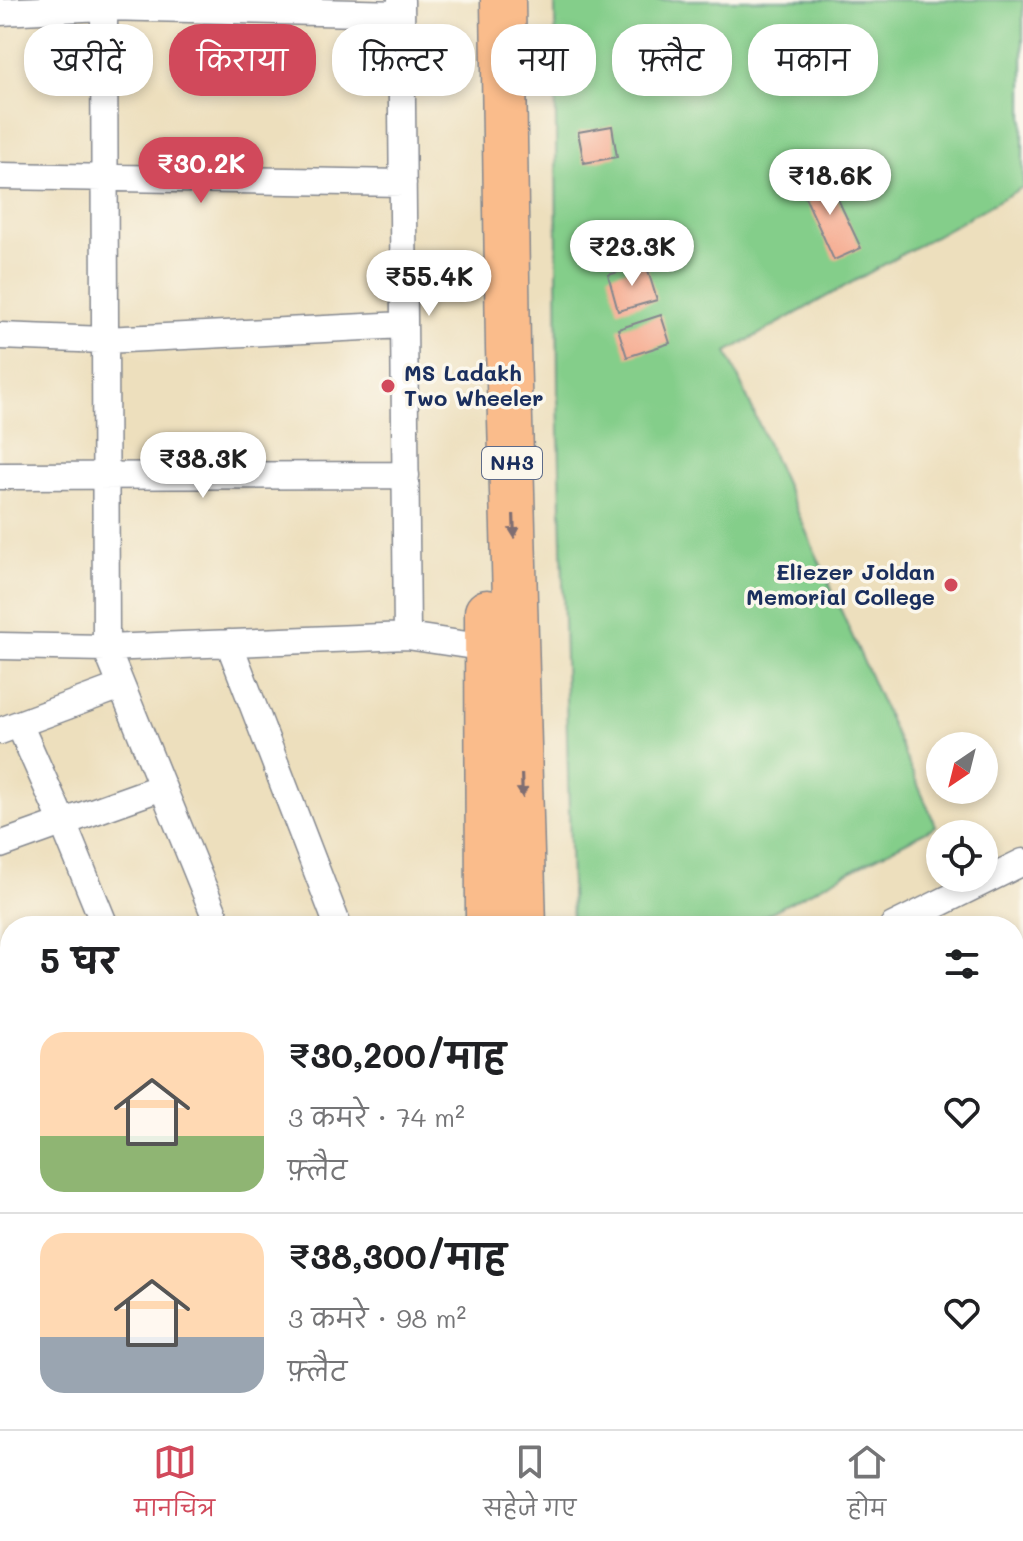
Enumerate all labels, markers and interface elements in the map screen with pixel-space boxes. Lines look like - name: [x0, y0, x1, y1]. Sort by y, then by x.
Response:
- chip: खरीदें: [24, 24, 153, 96]
- chip: किराया: [169, 24, 316, 96]
- chip: फ़िल्टर: [332, 24, 475, 96]
- chip: नया: [491, 24, 596, 96]
- chip: फ़्लैट: [612, 24, 732, 96]
- chip: मकान: [748, 24, 878, 96]
- pin: ₹30.2K: [136, 137, 266, 205]
- text: ₹30.2K: [156, 146, 246, 180]
- pin: ₹18.6K: [765, 149, 895, 217]
- text: ₹18.6K: [787, 158, 873, 192]
- pin: ₹23.3K: [567, 220, 697, 288]
- text: ₹23.3K: [588, 229, 676, 263]
- pin: ₹55.4K: [364, 250, 494, 318]
- text: ₹55.4K: [384, 259, 474, 293]
- place label: MS Ladakh Two Wheeler: [404, 358, 543, 412]
- marker: MS Ladakh Two Wheeler: [379, 377, 397, 395]
- pin: ₹38.3K: [138, 432, 268, 500]
- text: ₹38.3K: [158, 441, 248, 475]
- road number: NH3: [482, 447, 542, 479]
- one-way arrow: [507, 514, 520, 539]
- place label: Eliezer Joldan Memorial College: [746, 557, 935, 611]
- marker: Eliezer Joldan Memorial College: [942, 576, 960, 594]
- north arrow: [926, 732, 998, 804]
- map controls: [926, 732, 998, 892]
- one-way arrow: [516, 774, 528, 799]
- button: locate: [926, 820, 998, 892]
- text: 5 घर: [40, 937, 117, 982]
- icon: filters: [940, 942, 984, 986]
- text: ₹30,200/माह: [288, 1032, 506, 1077]
- icon: home: [104, 1064, 200, 1160]
- icon: heart: [940, 1090, 984, 1134]
- text: 3 कमरे · 74 m²: [288, 1100, 465, 1134]
- text: फ़्लैट: [288, 1153, 347, 1187]
- text: ₹38,300/माह: [288, 1233, 506, 1278]
- icon: home: [104, 1265, 200, 1361]
- icon: heart: [940, 1291, 984, 1335]
- text: 3 कमरे · 98 m²: [288, 1301, 466, 1335]
- text: फ़्लैट: [288, 1354, 347, 1388]
- tab: मानचित्र: [134, 1440, 215, 1533]
- tab: सहेजे गए: [483, 1440, 576, 1533]
- tab: होम: [845, 1440, 889, 1533]

